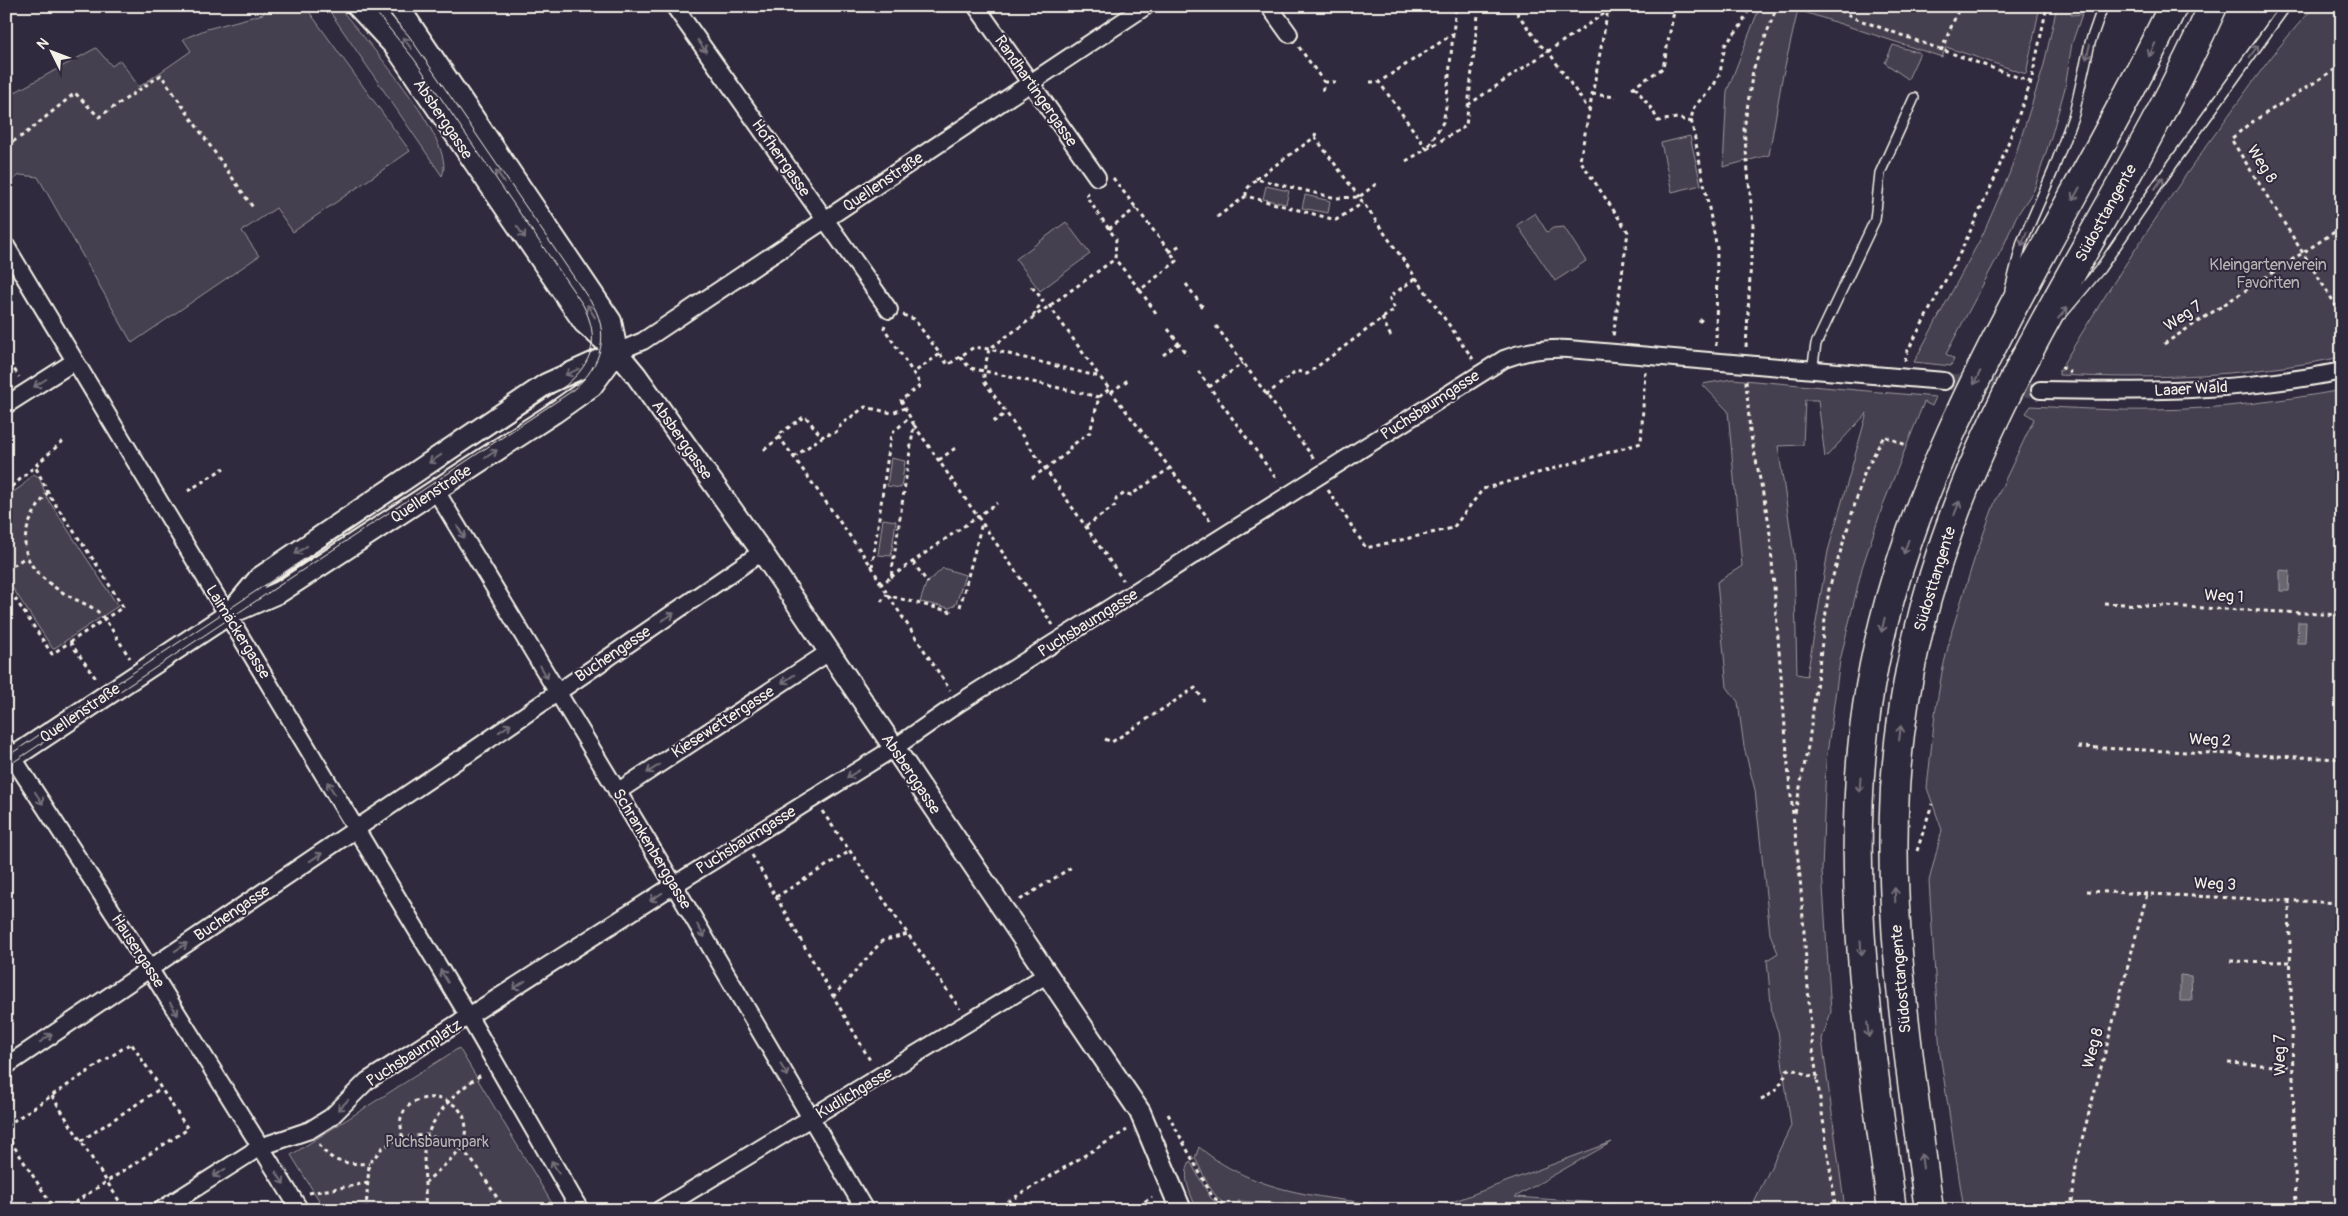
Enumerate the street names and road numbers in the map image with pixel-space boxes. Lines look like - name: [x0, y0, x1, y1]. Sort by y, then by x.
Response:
- street label: Randhartingergasse: [990, 31, 1082, 151]
- street label: Absberggasse: [409, 75, 477, 163]
- street label: Hofherrgasse: [747, 116, 815, 201]
- street label: Weg 8: [2243, 141, 2281, 187]
- street label: Quellenstraße: [839, 148, 927, 216]
- street label: Südosttangente: [2071, 161, 2141, 265]
- street label: Weg 7: [2160, 296, 2206, 336]
- street label: Puchsbaumgasse: [1377, 365, 1483, 444]
- street label: Laaer Wald: [2154, 377, 2228, 401]
- street label: Absberggasse: [647, 396, 717, 484]
- street label: Quellenstraße: [387, 460, 476, 528]
- street label: Südosttangente: [1910, 524, 1960, 634]
- street label: Laimäckergasse: [201, 581, 275, 683]
- street label: Puchsbaumgasse: [1034, 584, 1142, 662]
- street label: Weg 1: [2204, 585, 2244, 607]
- street label: Buchengasse: [571, 621, 655, 687]
- street label: Quellenstraße: [36, 679, 124, 747]
- street label: Kiesewettergasse: [668, 681, 778, 763]
- street label: Weg 2: [2188, 729, 2232, 751]
- street label: Absberggasse: [877, 730, 945, 818]
- street label: Schrankenberggasse: [608, 785, 696, 913]
- street label: Puchsbaumgasse: [692, 801, 800, 879]
- street label: Weg 3: [2194, 873, 2236, 895]
- street label: Buchengasse: [190, 880, 274, 946]
- street label: Hausergasse: [107, 910, 169, 992]
- street label: Südosttangente: [1886, 924, 1916, 1034]
- street label: Puchsbaumplatz: [363, 1015, 465, 1091]
- street label: Weg 8: [2078, 1026, 2108, 1070]
- street label: Weg 7: [2270, 1034, 2290, 1076]
- street label: Kudlichgasse: [812, 1062, 896, 1124]

